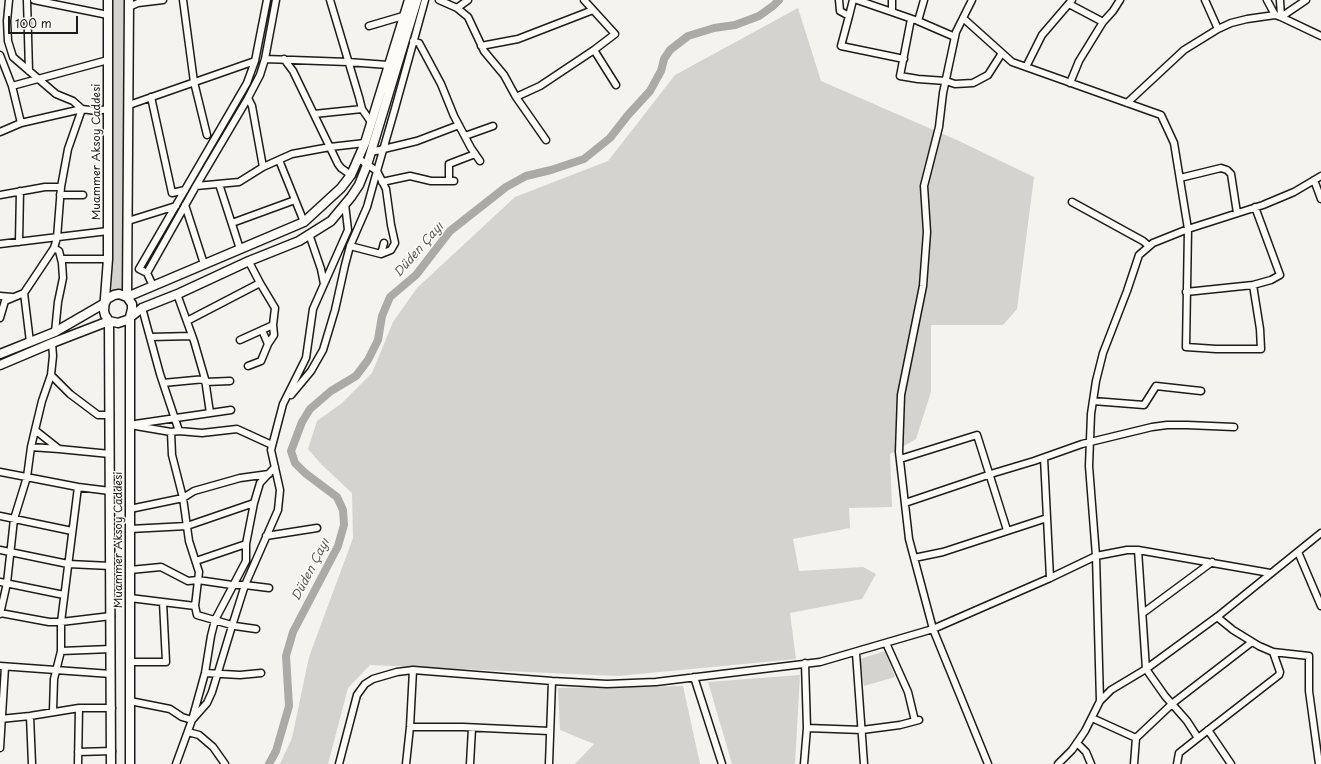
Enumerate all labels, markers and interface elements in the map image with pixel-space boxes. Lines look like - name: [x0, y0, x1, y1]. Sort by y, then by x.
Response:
- scale bar: [10, 8, 80, 34]
- text: 100 m: [15, 14, 52, 32]
- street label: Muammer Aksoy Caddesi: [90, 84, 104, 220]
- water label: Düden Çayı: [391, 220, 447, 280]
- street label: Muammer Aksoy Caddesi: [112, 472, 126, 608]
- water label: Düden Çayı: [289, 537, 333, 603]

